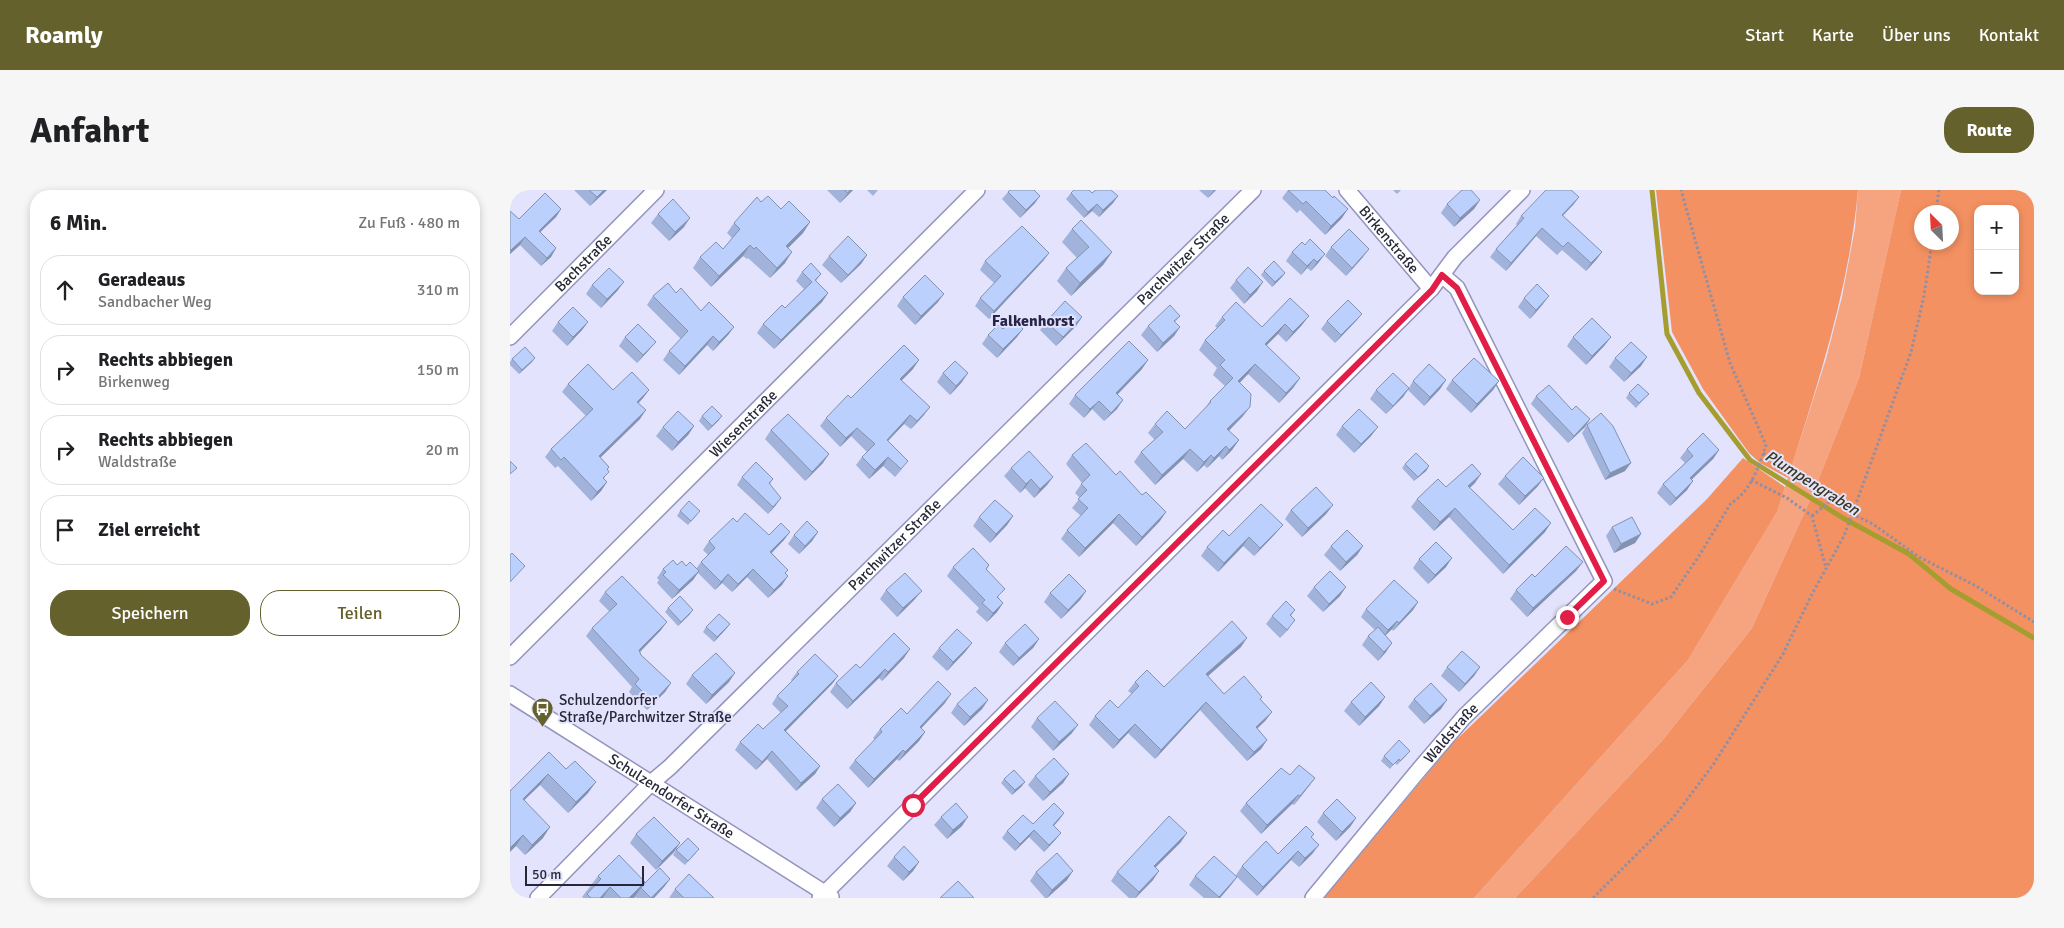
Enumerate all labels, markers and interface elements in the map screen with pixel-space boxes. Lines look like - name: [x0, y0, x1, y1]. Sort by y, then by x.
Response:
- text: Roamly: [25, 20, 103, 50]
- text: Start: [1745, 24, 1784, 46]
- text: Karte: [1812, 24, 1854, 46]
- text: Über uns: [1882, 24, 1951, 46]
- text: Kontakt: [1979, 24, 2039, 46]
- button: Route: [1944, 107, 2034, 153]
- text: Anfahrt: [30, 109, 149, 152]
- street label: Birkenstraße: [1355, 202, 1423, 277]
- north arrow: [1914, 205, 1959, 250]
- map controls: [1974, 205, 2019, 295]
- button: +: [1974, 205, 2019, 250]
- text: 6 Min.: [50, 210, 107, 236]
- street label: Parchwitzer Straße: [1133, 210, 1233, 309]
- text: Zu Fuß · 480 m: [358, 213, 460, 233]
- street label: Bachstraße: [551, 231, 616, 296]
- button: −: [1974, 250, 2019, 295]
- text: Geradeaus: [98, 268, 185, 292]
- icon: ahead: [51, 276, 79, 304]
- text: 310 m: [417, 280, 459, 300]
- text: Sandbacher Weg: [98, 292, 212, 312]
- district label: Falkenhorst: [992, 311, 1074, 331]
- text: Rechts abbiegen: [98, 348, 233, 372]
- icon: right: [51, 356, 79, 384]
- text: 150 m: [417, 360, 459, 380]
- text: Birkenweg: [98, 372, 170, 392]
- street label: Wiesenstraße: [706, 386, 781, 461]
- text: Rechts abbiegen: [98, 428, 233, 452]
- icon: right: [51, 436, 79, 464]
- text: 20 m: [425, 440, 459, 460]
- water label: Plumpengraben: [1761, 446, 1864, 521]
- text: Waldstraße: [98, 452, 177, 472]
- street label: Parchwitzer Straße: [845, 495, 945, 594]
- icon: arrive: [51, 516, 79, 544]
- text: Ziel erreicht: [98, 518, 200, 542]
- button: Speichern: [50, 590, 250, 636]
- button: Teilen: [260, 590, 460, 636]
- route end: [1556, 606, 1579, 629]
- place label: Schulzendorfer Straße/Parchwitzer Straße: [559, 691, 732, 726]
- bus stop icon: Schulzendorfer Straße/Parchwitzer Straße: [531, 697, 555, 728]
- street label: Waldstraße: [1420, 699, 1482, 767]
- street label: Schulzendorfer Straße: [605, 750, 738, 842]
- route start: [902, 794, 925, 817]
- scale bar: [525, 863, 644, 886]
- text: 50 m: [532, 866, 561, 883]

